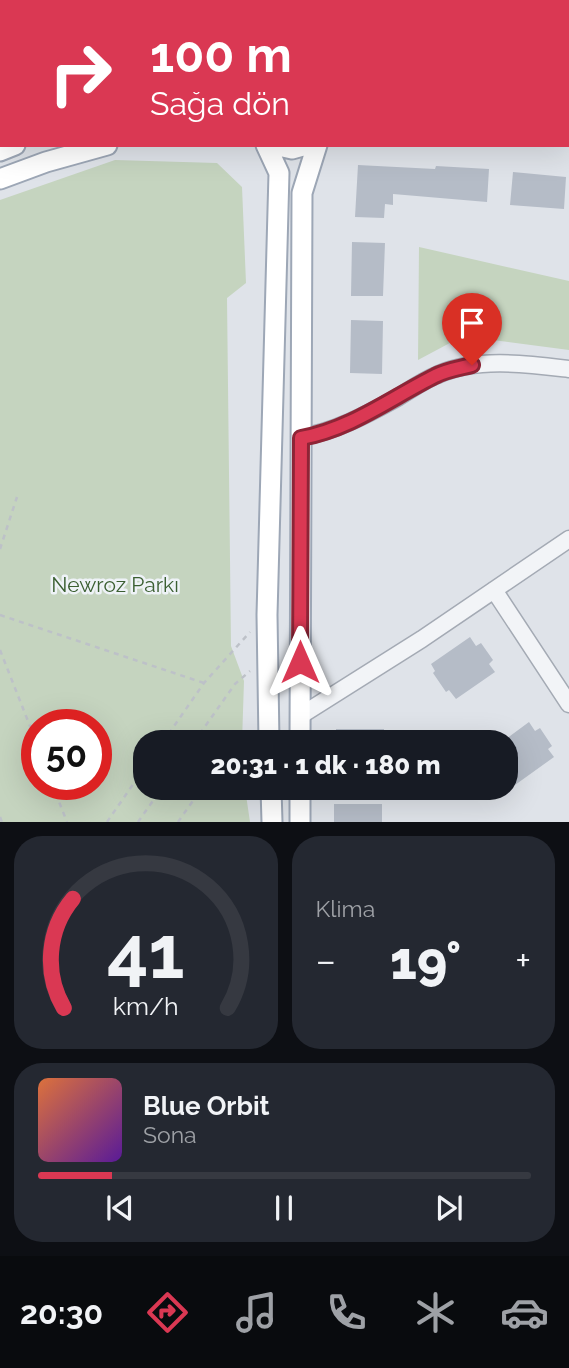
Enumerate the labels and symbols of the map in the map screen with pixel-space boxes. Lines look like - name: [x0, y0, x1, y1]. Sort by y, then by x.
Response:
- pin: [442, 293, 502, 365]
- park label: Newroz Parkı: [51, 572, 179, 597]
- position arrow: [263, 625, 337, 699]
- speed limit sign: 50: [21, 709, 112, 800]

